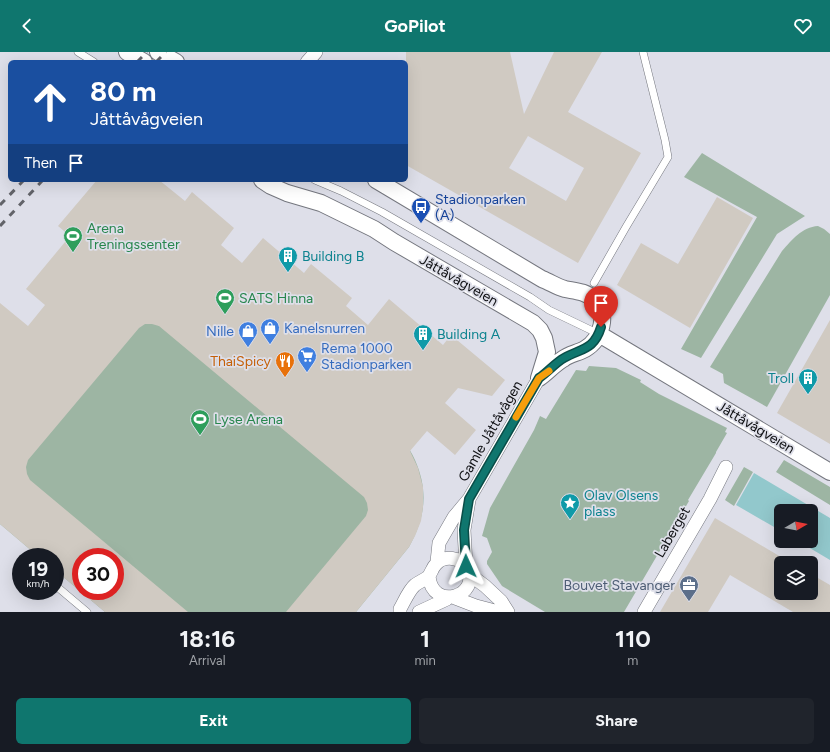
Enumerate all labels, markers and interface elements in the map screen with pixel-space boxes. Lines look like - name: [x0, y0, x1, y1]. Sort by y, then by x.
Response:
- icon: back: [16, 15, 38, 37]
- text: GoPilot: [384, 15, 446, 37]
- icon: heart: [792, 15, 814, 37]
- text: 80 m: [90, 74, 156, 108]
- icon: ahead: [24, 76, 76, 128]
- text: Jåttåvågveien: [90, 108, 203, 130]
- icon: arrive: [65, 152, 87, 174]
- text: Then: [24, 154, 57, 172]
- place label: Stadionparken (A): [435, 191, 526, 224]
- bus stop icon: Stadionparken (A): [410, 196, 432, 224]
- place label: Arena Treningssenter: [87, 220, 180, 253]
- sports icon: Arena Treningssenter: [62, 225, 84, 253]
- building icon: Building B: [277, 245, 299, 273]
- place label: Building B: [302, 248, 364, 265]
- street label: Jåttåvågveien: [416, 251, 501, 310]
- pin: [584, 286, 618, 327]
- sports icon: SATS Hinna: [214, 287, 236, 315]
- place label: SATS Hinna: [239, 290, 313, 307]
- icon: arrive: [590, 292, 612, 314]
- shop icon: Kanelsnurren: [259, 317, 281, 345]
- shop icon: Nille: [237, 320, 259, 348]
- place label: Kanelsnurren: [284, 320, 365, 337]
- place label: Nille: [206, 323, 234, 340]
- building icon: Building A: [412, 323, 434, 351]
- place label: Building A: [437, 326, 501, 343]
- place label: Rema 1000 Stadionparken: [321, 340, 412, 373]
- supermarket icon: Rema 1000 Stadionparken: [296, 345, 318, 373]
- restaurant icon: ThaiSpicy: [274, 350, 296, 378]
- place label: ThaiSpicy: [210, 353, 272, 370]
- building icon: Troll: [797, 367, 819, 395]
- place label: Troll: [768, 370, 794, 387]
- street label: Gamle Jåttåvågen: [455, 378, 526, 485]
- street label: Jåttåvågveien: [714, 398, 798, 457]
- sports icon: Lyse Arena: [189, 408, 211, 436]
- place label: Lyse Arena: [214, 411, 283, 428]
- place label: Olav Olsens plass: [584, 487, 658, 520]
- place icon: Olav Olsens plass: [559, 492, 581, 520]
- street label: Laberget: [651, 504, 694, 561]
- north arrow: [774, 504, 818, 548]
- map controls: [774, 504, 818, 600]
- position arrow: [445, 545, 487, 587]
- speed limit sign: 30: [72, 548, 124, 600]
- button: layers: [774, 556, 818, 600]
- text: 19: [28, 557, 48, 581]
- office icon: Bouvet Stavanger: [678, 574, 700, 602]
- text: km/h: [27, 577, 49, 590]
- place label: Bouvet Stavanger: [563, 577, 675, 594]
- text: 18:16: [179, 624, 235, 653]
- text: 1: [420, 624, 430, 653]
- text: 110: [615, 624, 651, 653]
- text: Arrival: [189, 653, 226, 668]
- text: min: [414, 653, 436, 668]
- text: m: [627, 653, 638, 668]
- button: Exit: [16, 698, 411, 744]
- button: Share: [419, 698, 814, 744]

